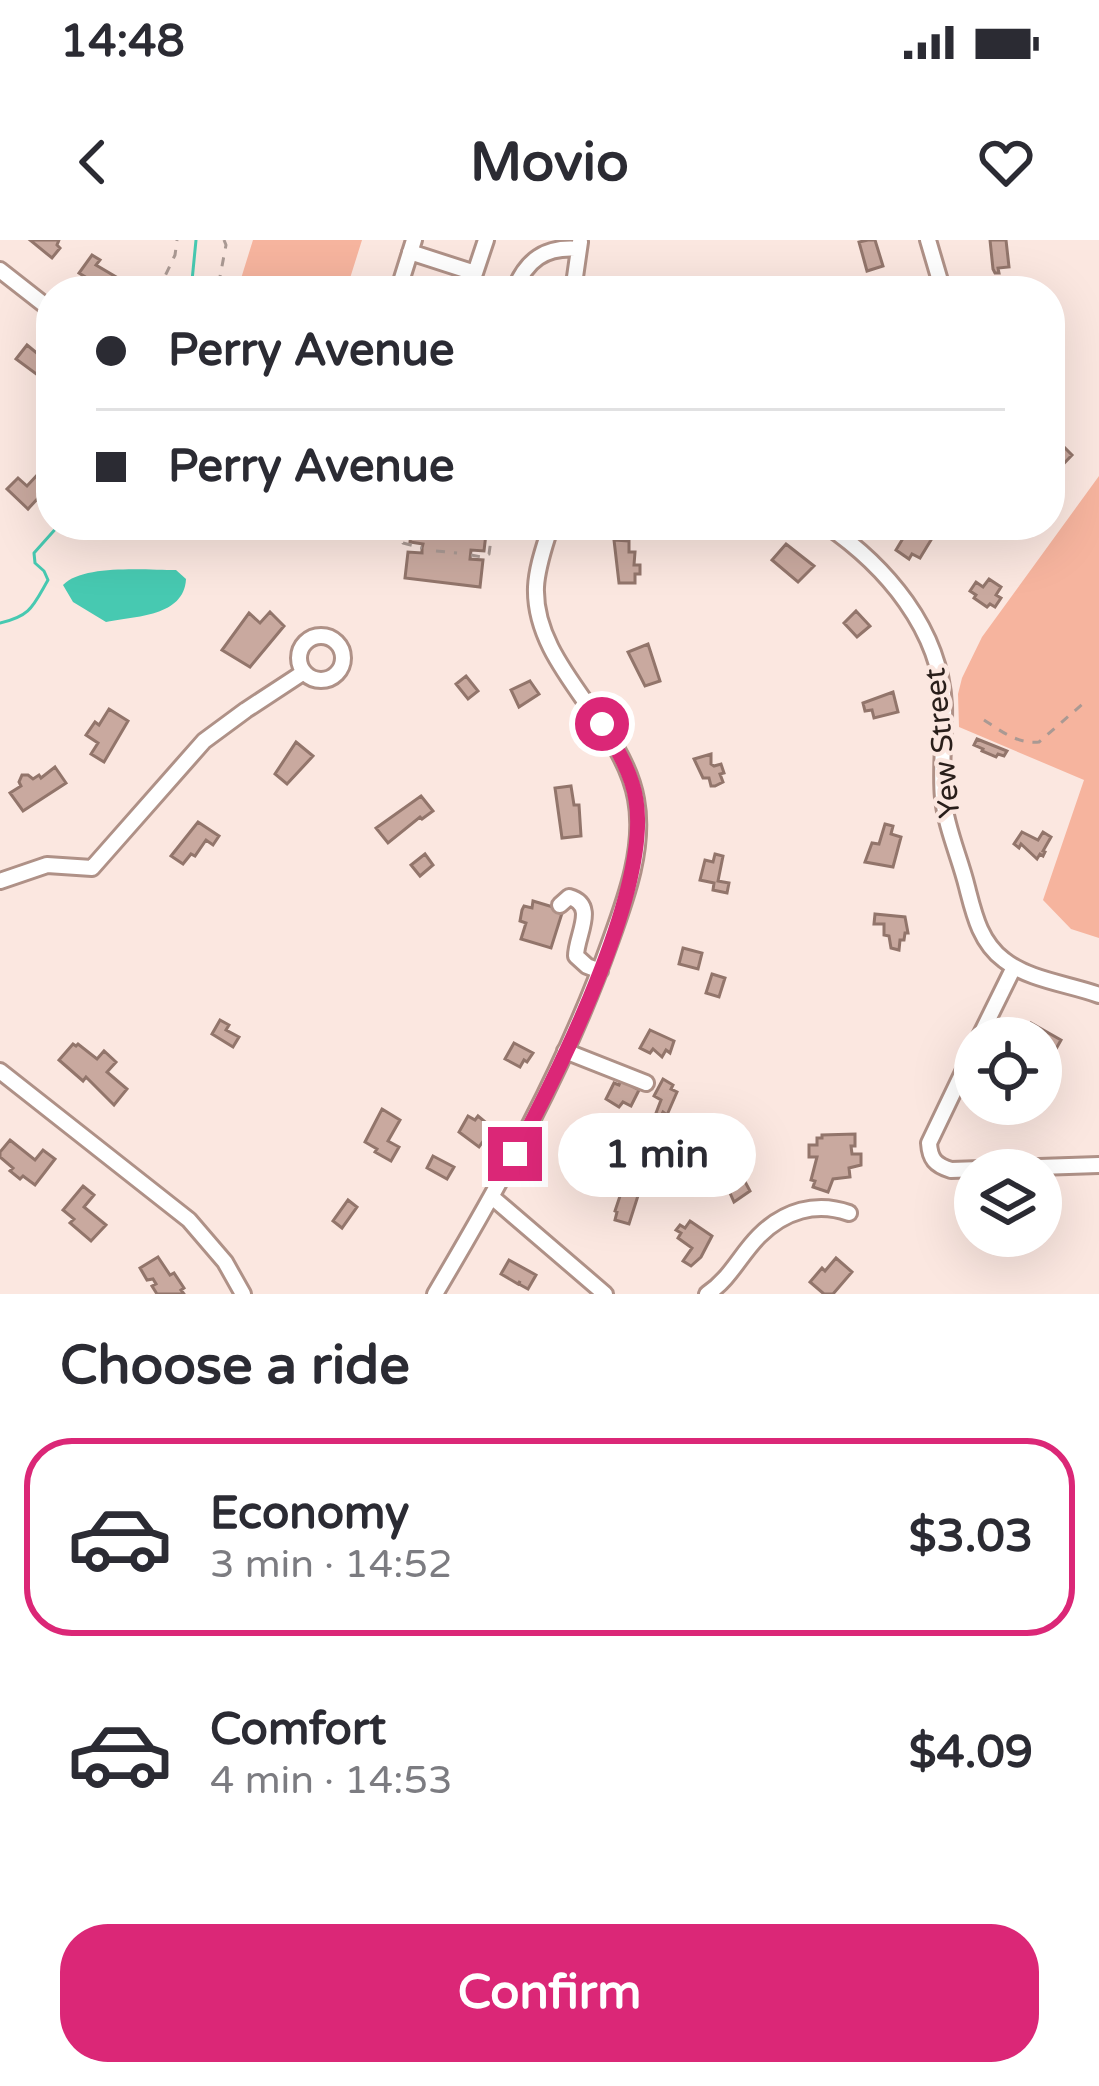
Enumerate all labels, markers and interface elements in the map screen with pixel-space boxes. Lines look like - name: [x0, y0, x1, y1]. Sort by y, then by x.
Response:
- text: 14:48: [60, 15, 185, 69]
- icon: back: [60, 129, 126, 195]
- icon: heart: [973, 129, 1039, 195]
- text: Movio: [470, 130, 629, 195]
- text: Perry Avenue: [168, 324, 454, 378]
- text: Perry Avenue: [168, 440, 454, 494]
- street label: Yew Street: [916, 666, 969, 820]
- route start: [575, 697, 629, 751]
- map controls: [954, 1017, 1062, 1257]
- button: locate: [954, 1017, 1062, 1125]
- callout: 1 min: [557, 1112, 755, 1196]
- route end: [488, 1127, 542, 1181]
- text: 1 min: [605, 1131, 709, 1178]
- button: layers: [954, 1149, 1062, 1257]
- text: Choose a ride: [60, 1333, 410, 1398]
- icon: car: [66, 1483, 174, 1591]
- text: Economy: [210, 1487, 409, 1541]
- text: $3.03: [909, 1510, 1033, 1564]
- text: 3 min · 14:52: [210, 1541, 452, 1588]
- icon: car: [66, 1699, 174, 1807]
- text: Comfort: [210, 1703, 386, 1757]
- text: $4.09: [909, 1726, 1033, 1780]
- text: 4 min · 14:53: [210, 1757, 452, 1804]
- button: Confirm: [60, 1924, 1039, 2062]

